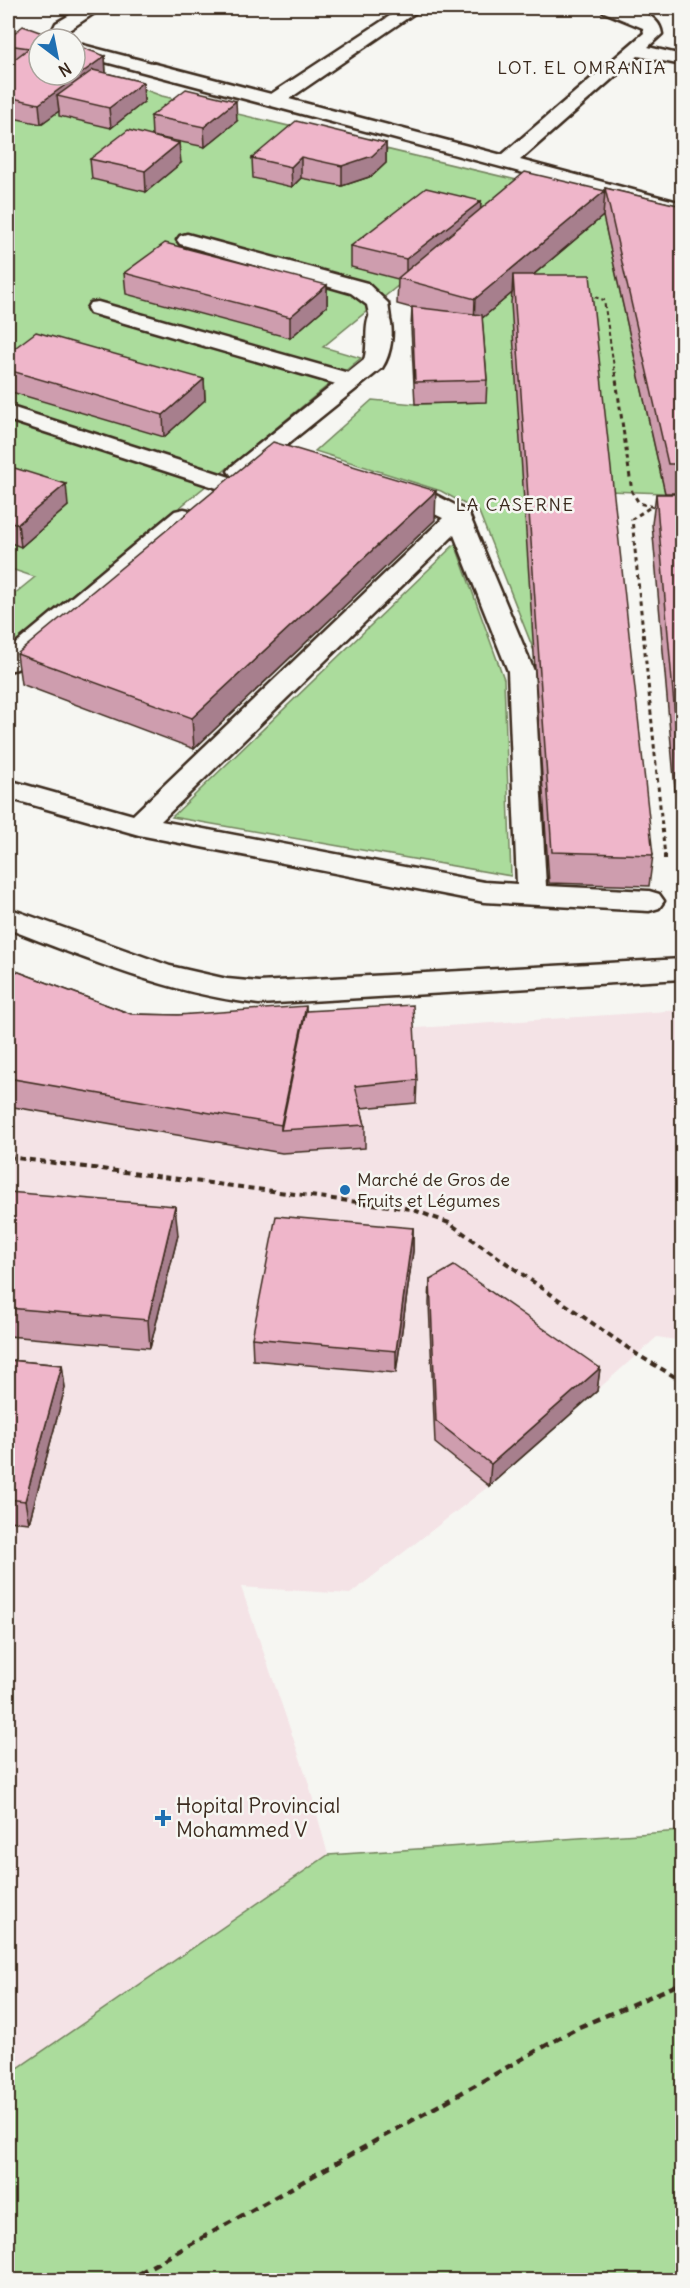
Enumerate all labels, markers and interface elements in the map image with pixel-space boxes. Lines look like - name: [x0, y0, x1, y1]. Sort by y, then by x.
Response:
- north arrow: [27, 27, 87, 87]
- district label: LOT. EL OMRANIA: [497, 56, 667, 79]
- text: N: [55, 58, 75, 81]
- district label: LA CASERNE: [455, 493, 575, 516]
- place label: Marché de Gros de Fruits et Légumes: [357, 1168, 510, 1212]
- marker: Marché de Gros de Fruits et Légumes: [338, 1183, 352, 1197]
- place label: Hopital Provincial Mohammed V: [176, 1792, 340, 1843]
- marker: Hopital Provincial Mohammed V: [154, 1809, 172, 1827]

